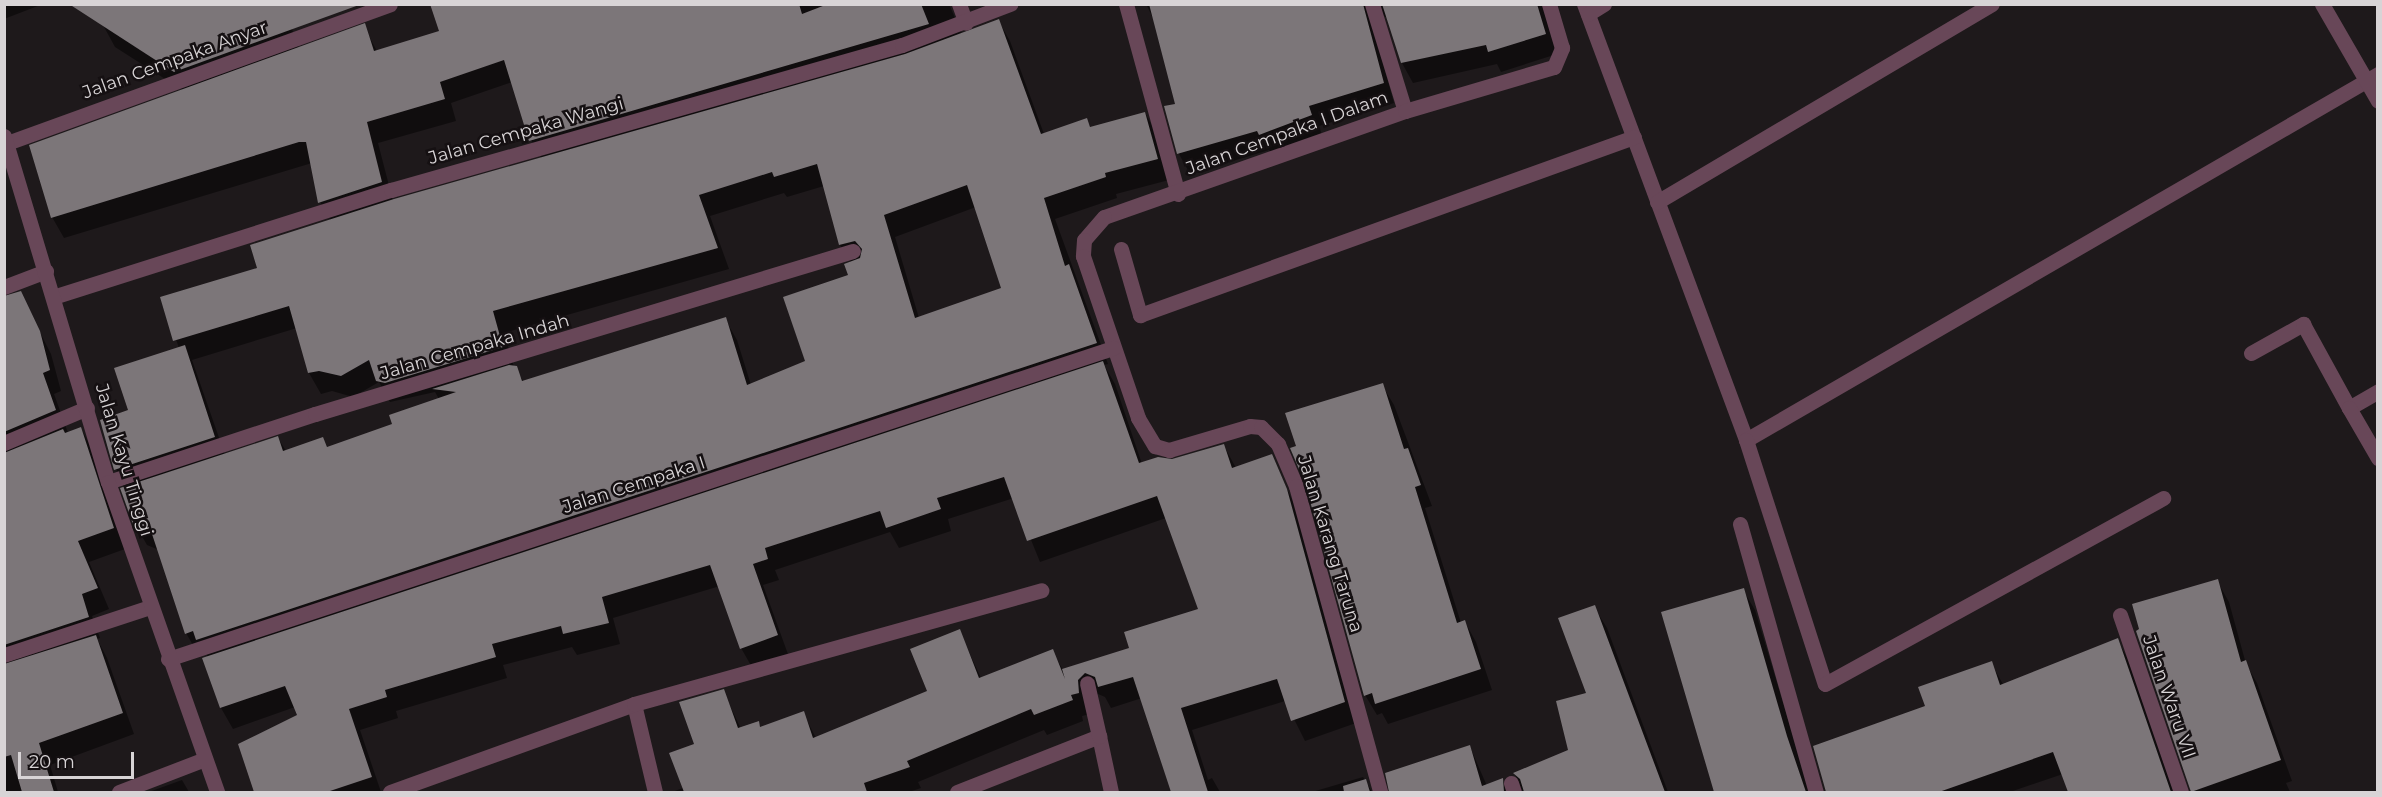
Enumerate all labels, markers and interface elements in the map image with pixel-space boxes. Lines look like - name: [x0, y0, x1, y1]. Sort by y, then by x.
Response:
- street label: Jalan Cempaka Anyar: [80, 17, 270, 103]
- street label: Jalan Cempaka I Dalam: [1183, 86, 1391, 180]
- street label: Jalan Cempaka Wangi: [426, 93, 626, 169]
- street label: Jalan Cempaka Indah: [378, 310, 572, 384]
- street label: Jalan Kayu Tinggi: [91, 381, 157, 539]
- street label: Jalan Cempaka I: [560, 452, 708, 518]
- street label: Jalan Karang Taruna: [1293, 453, 1367, 635]
- street label: Jalan Waru VII: [2138, 633, 2200, 761]
- scale bar: [21, 740, 136, 778]
- text: 20 m: [29, 751, 75, 773]

